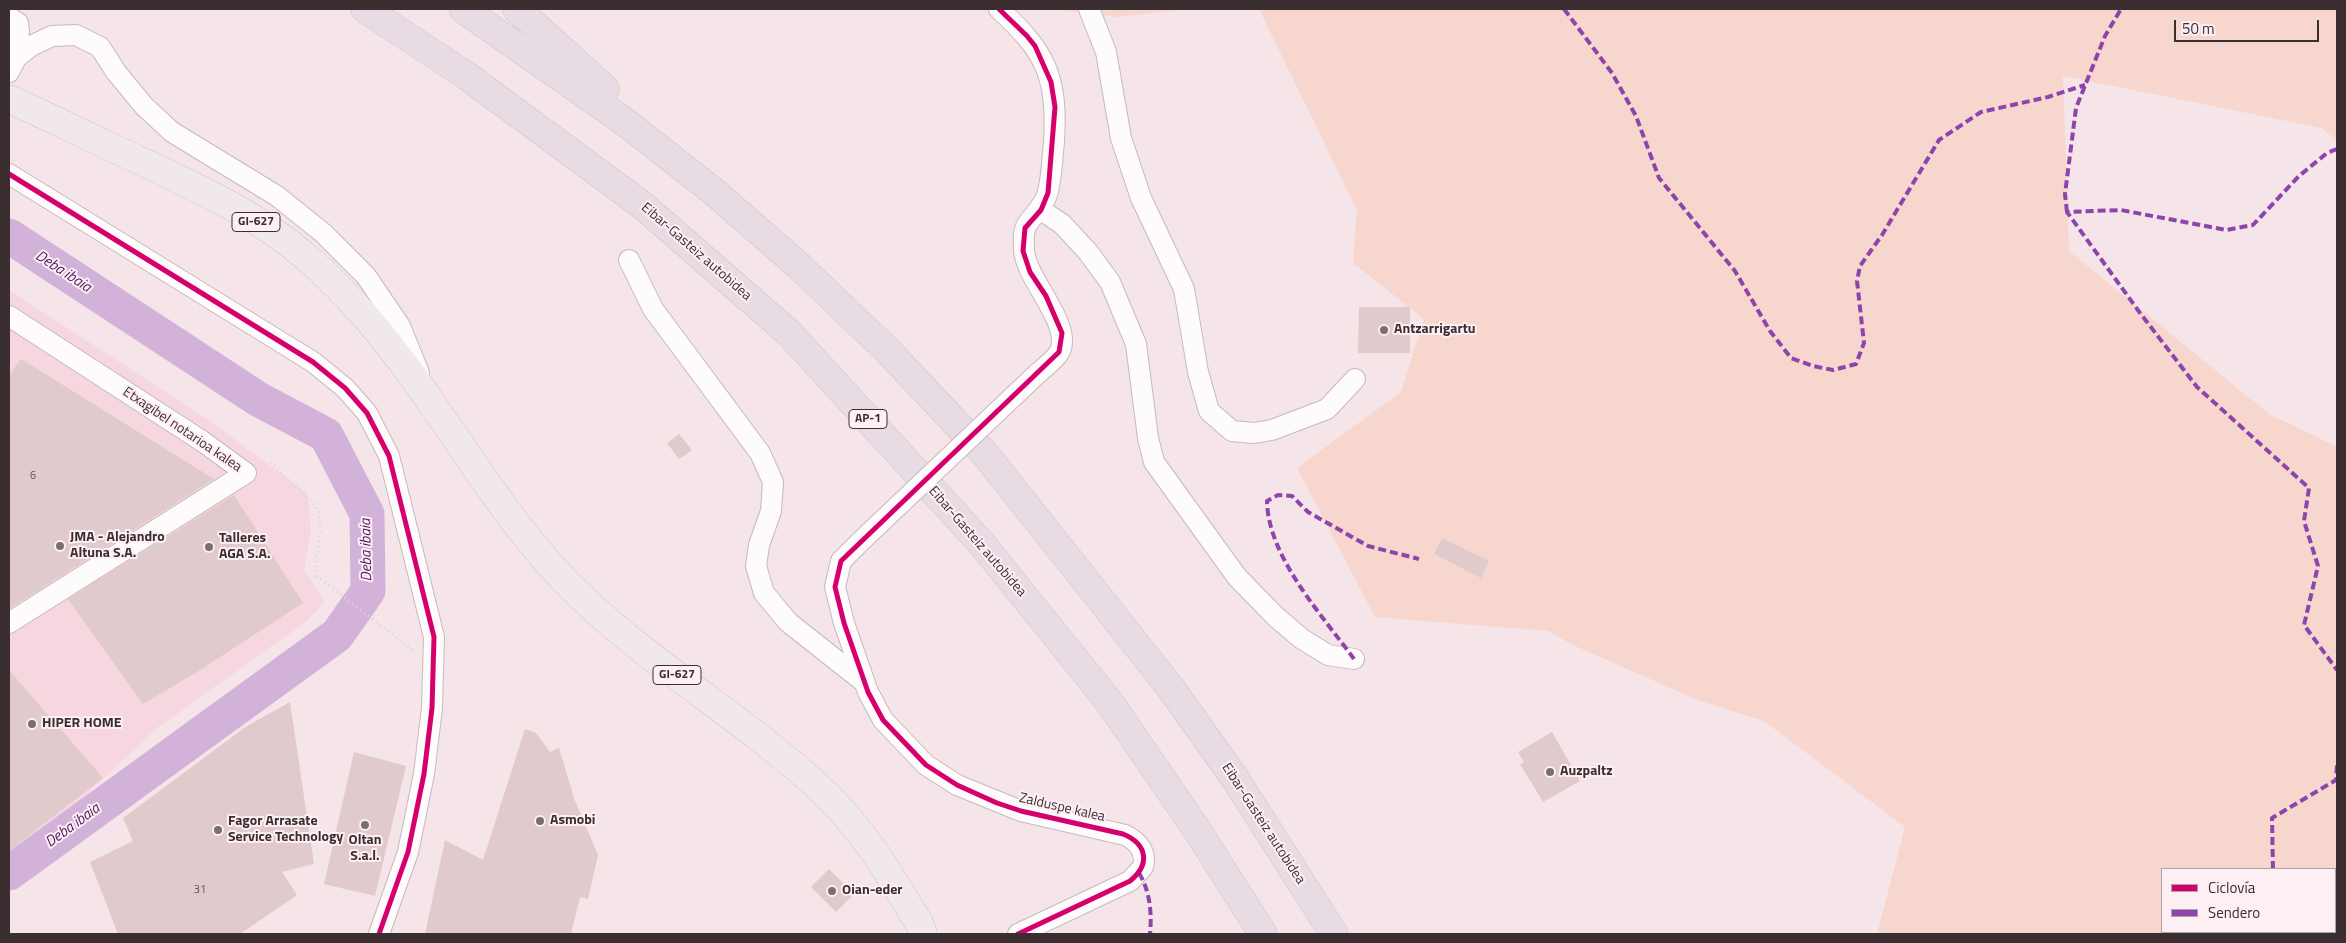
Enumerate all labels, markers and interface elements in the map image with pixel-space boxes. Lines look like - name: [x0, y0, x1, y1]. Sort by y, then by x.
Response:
- scale bar: [2176, 10, 2321, 42]
- text: 50 m: [2182, 17, 2215, 40]
- street label: Eibar-Gasteiz autobidea: [637, 199, 755, 305]
- road number: GI-627: [232, 212, 280, 232]
- water label: Deba ibaia: [32, 247, 94, 297]
- place label: Antzarrigartu: [1394, 322, 1475, 338]
- marker: Antzarrigartu: [1378, 324, 1390, 336]
- street label: Etxagibel notarioa kalea: [119, 384, 245, 476]
- road number: AP-1: [849, 409, 887, 428]
- house number: 6: [30, 469, 36, 483]
- street label: Eibar-Gasteiz autobidea: [924, 483, 1030, 601]
- water label: Deba ibaia: [357, 518, 377, 582]
- place label: JMA - Alejandro Altuna S.A.: [70, 530, 165, 562]
- place label: Talleres AGA S.A.: [219, 531, 271, 564]
- marker: JMA - Alejandro Altuna S.A.: [54, 540, 66, 552]
- marker: Talleres AGA S.A.: [203, 541, 215, 553]
- road number: GI-627: [653, 666, 701, 684]
- place label: HIPER HOME: [42, 716, 122, 732]
- marker: HIPER HOME: [26, 718, 38, 730]
- street label: Eibar-Gasteiz autobidea: [1218, 760, 1308, 888]
- place label: Auzpaltz: [1560, 764, 1613, 780]
- marker: Auzpaltz: [1544, 766, 1556, 778]
- street label: Zalduspe kalea: [1017, 790, 1107, 826]
- water label: Deba ibaia: [42, 800, 104, 852]
- place label: Asmobi: [550, 813, 595, 829]
- place label: Fagor Arrasate Service Technology: [228, 814, 343, 846]
- marker: Asmobi: [534, 815, 546, 827]
- marker: Oltan S.a.l.: [359, 819, 371, 831]
- marker: Fagor Arrasate Service Technology: [212, 824, 224, 836]
- place label: Oltan S.a.l.: [349, 833, 381, 866]
- legend: [2161, 868, 2336, 933]
- text: Ciclovía: [2208, 876, 2255, 899]
- house number: 31: [194, 883, 206, 897]
- place label: Oian-eder: [842, 883, 903, 899]
- marker: Oian-eder: [826, 885, 838, 897]
- text: Sendero: [2208, 901, 2260, 924]

